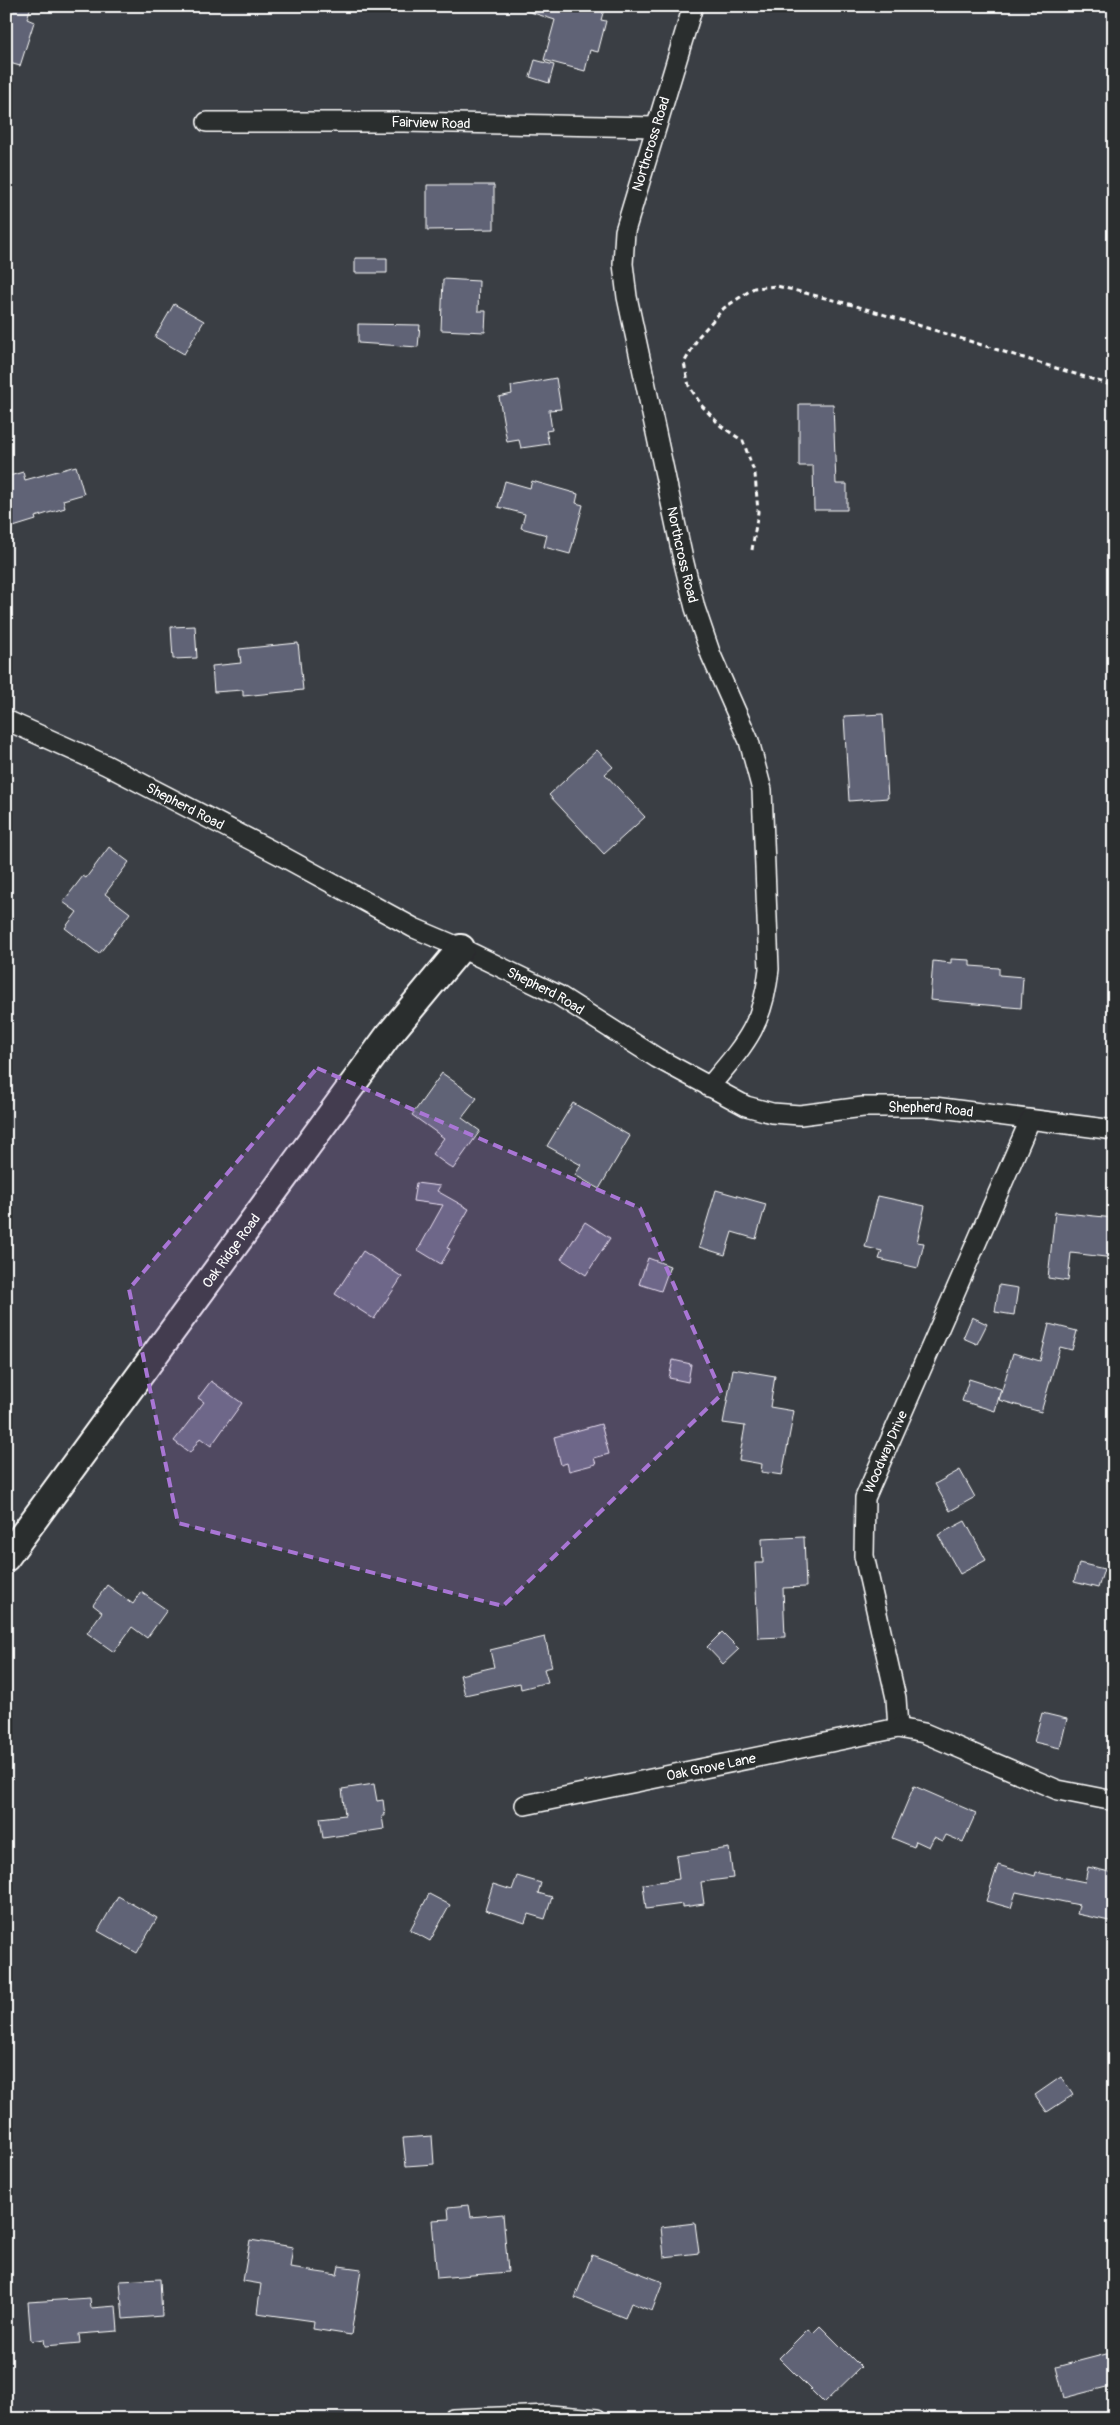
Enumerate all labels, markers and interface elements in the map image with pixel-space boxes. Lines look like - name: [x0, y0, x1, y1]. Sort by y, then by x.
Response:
- street label: Northcross Road: [629, 94, 674, 193]
- street label: Fairview Road: [392, 114, 471, 132]
- street label: Northcross Road: [664, 505, 702, 605]
- street label: Shepherd Road: [144, 779, 227, 833]
- street label: Shepherd Road: [504, 963, 588, 1018]
- street label: Shepherd Road: [888, 1099, 975, 1120]
- street label: Oak Ridge Road: [198, 1210, 264, 1291]
- street label: Woodway Drive: [860, 1408, 911, 1496]
- street label: Oak Grove Lane: [665, 1749, 757, 1784]

